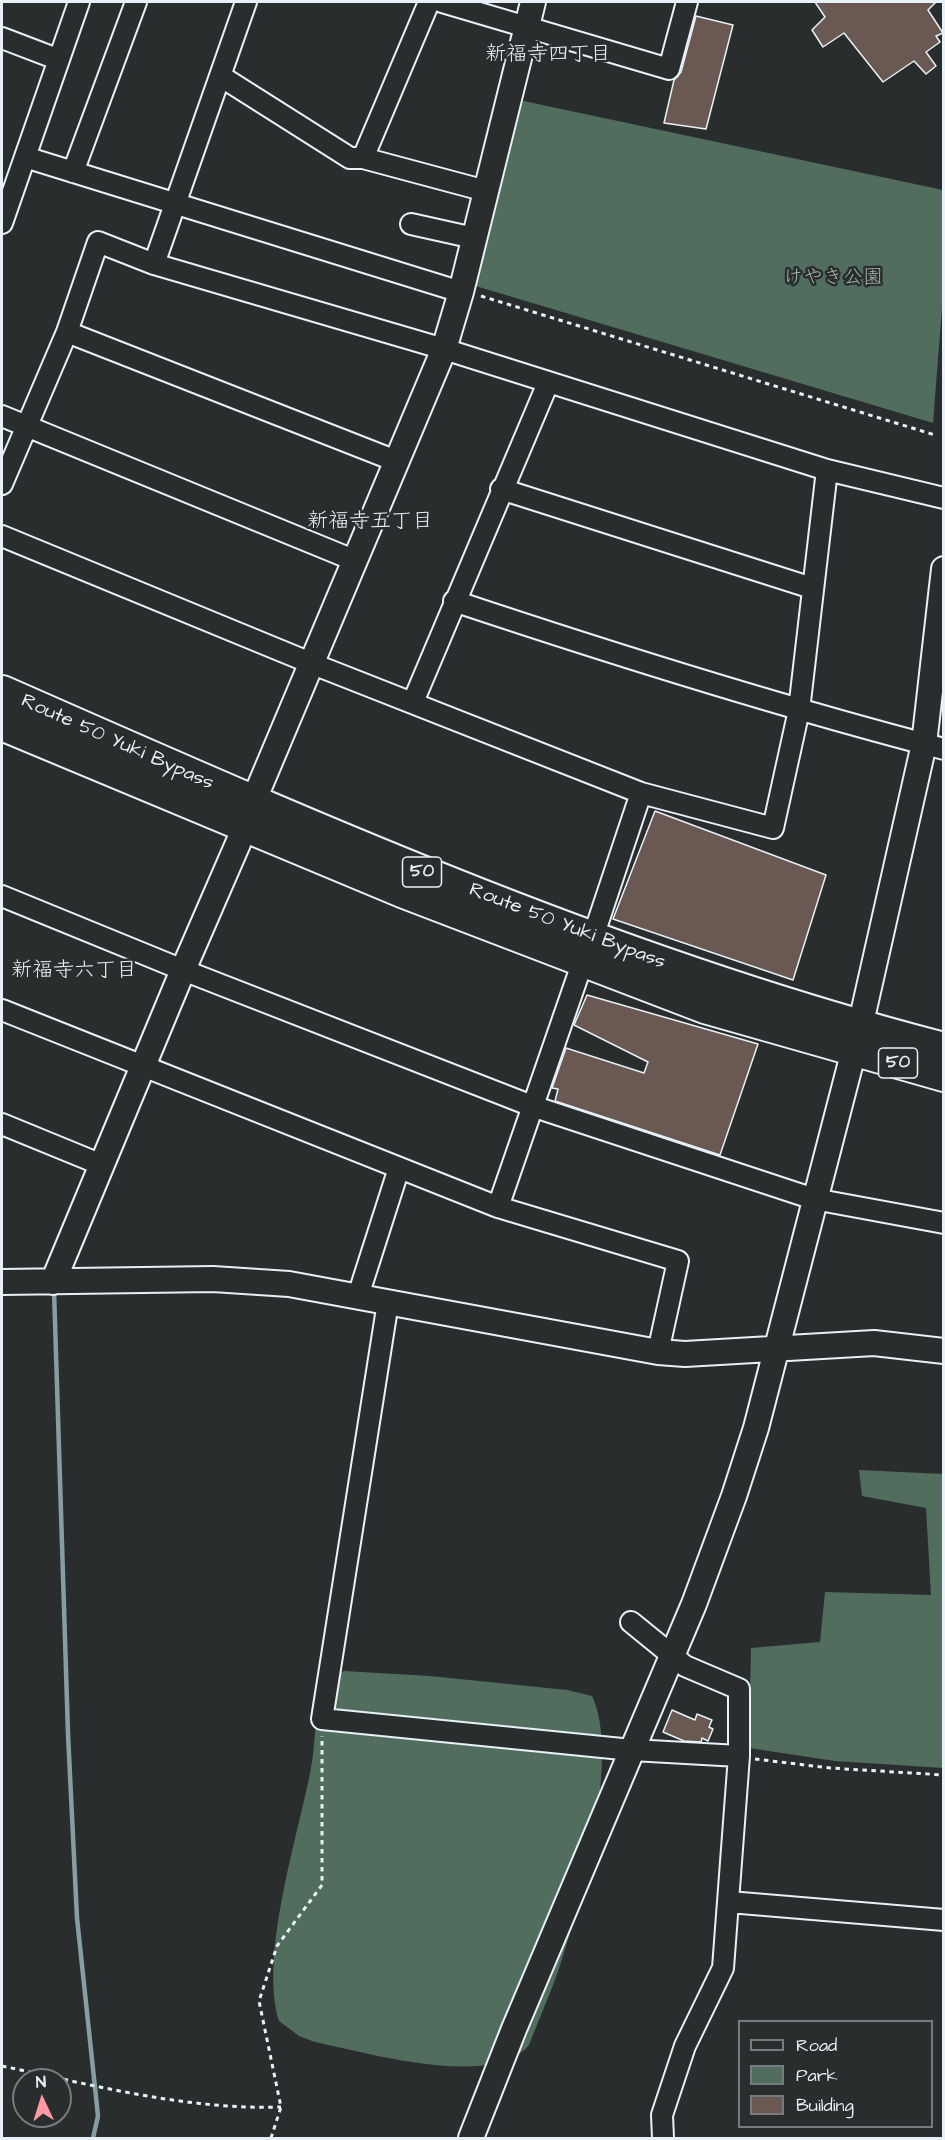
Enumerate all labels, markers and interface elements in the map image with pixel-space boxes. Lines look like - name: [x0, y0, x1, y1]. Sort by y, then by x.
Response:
- district label: 新福寺四丁目: [485, 43, 611, 69]
- park label: けやき公園: [783, 267, 883, 291]
- district label: 新福寺五丁目: [307, 510, 433, 536]
- street label: Route 50 Yuki Bypass: [17, 690, 217, 796]
- road number: 50: [402, 857, 442, 887]
- street label: Route 50 Yuki Bypass: [466, 879, 668, 975]
- district label: 新福寺六丁目: [11, 959, 137, 985]
- road number: 50: [878, 1048, 918, 1078]
- legend: [738, 2020, 933, 2128]
- text: Road: [796, 2033, 837, 2058]
- text: Park: [796, 2063, 838, 2088]
- north arrow: [12, 2068, 72, 2128]
- text: N: [35, 2071, 47, 2093]
- text: Building: [796, 2093, 854, 2118]

